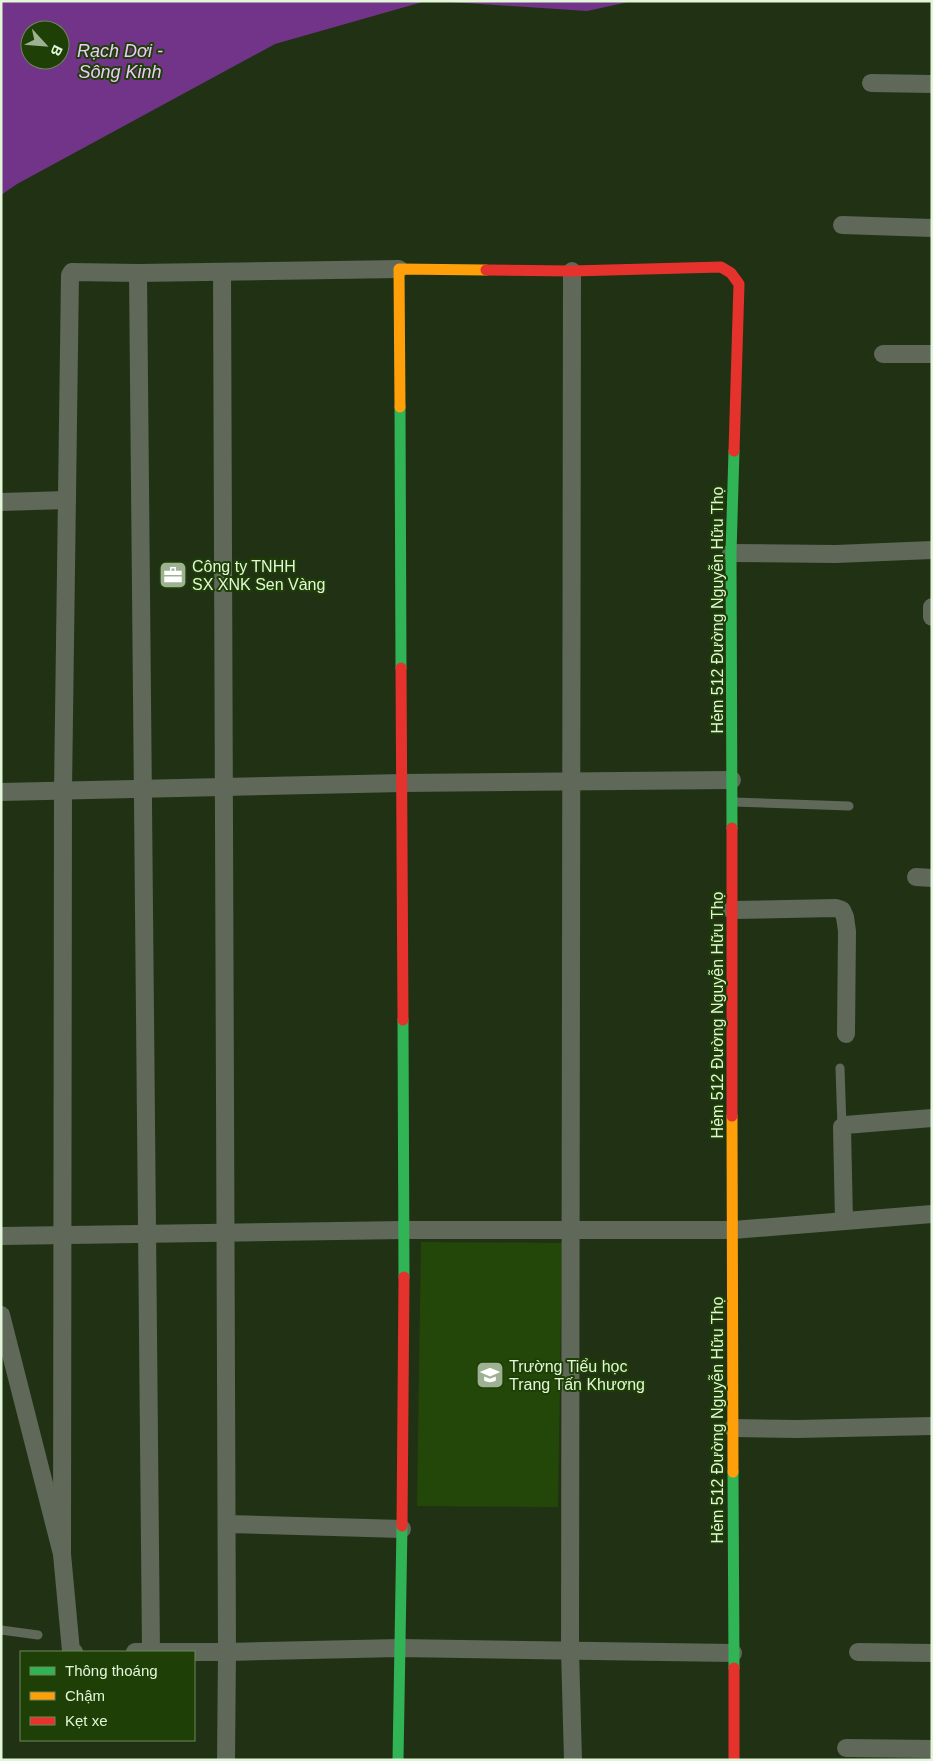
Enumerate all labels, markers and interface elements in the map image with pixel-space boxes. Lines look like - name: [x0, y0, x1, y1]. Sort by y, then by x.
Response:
- north arrow: [20, 20, 70, 70]
- water label: Rạch Dơi - Sông Kinh: [77, 41, 163, 82]
- text: B: [47, 43, 66, 59]
- street label: Hẻm 512 Đường Nguyễn Hữu Thọ: [708, 486, 726, 733]
- place label: Công ty TNHH SX XNK Sen Vàng: [192, 558, 325, 593]
- office icon: Công ty TNHH SX XNK Sen Vàng: [158, 560, 188, 590]
- street label: Hẻm 512 Đường Nguyễn Hữu Thọ: [708, 891, 726, 1138]
- street label: Hẻm 512 Đường Nguyễn Hữu Thọ: [708, 1296, 726, 1543]
- place label: Trường Tiểu học Trang Tấn Khương: [509, 1358, 645, 1393]
- school or university icon: Trường Tiểu học Trang Tấn Khương: [475, 1360, 505, 1390]
- legend: [20, 1651, 195, 1741]
- text: Thông thoáng: [65, 1662, 158, 1679]
- text: Chậm: [65, 1687, 105, 1704]
- text: Kẹt xe: [65, 1712, 108, 1729]

